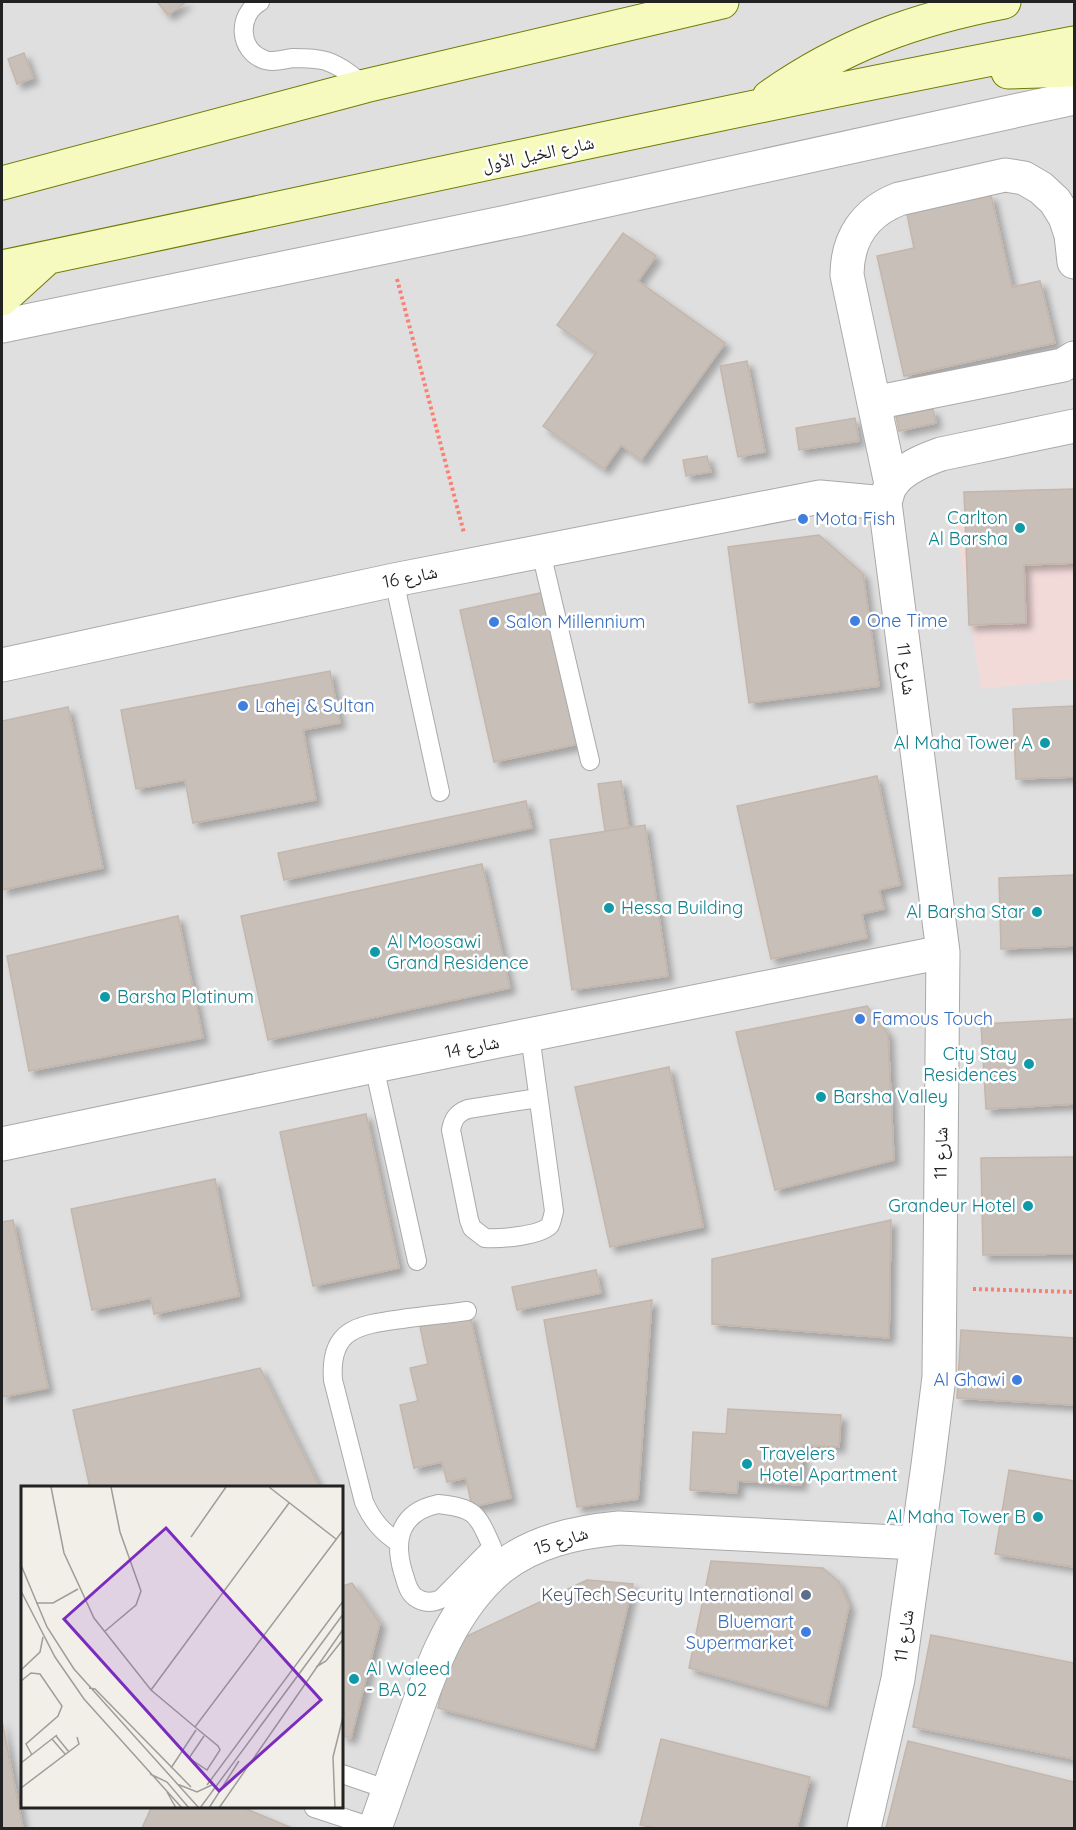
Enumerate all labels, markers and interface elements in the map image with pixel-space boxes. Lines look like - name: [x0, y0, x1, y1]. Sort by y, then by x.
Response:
- street label: شارع الخيل الأول: [480, 130, 596, 177]
- place label: Carlton Al Barsha: [928, 506, 1008, 550]
- place label: Mota Fish: [815, 507, 895, 530]
- marker: Mota Fish: [796, 512, 810, 526]
- marker: Carlton Al Barsha: [1013, 521, 1027, 535]
- street label: شارع 16: [380, 560, 439, 593]
- place label: One Time: [867, 609, 948, 632]
- place label: Salon Millennium: [506, 610, 646, 633]
- marker: One Time: [848, 614, 862, 628]
- marker: Salon Millennium: [487, 615, 501, 629]
- street label: شارع 11: [892, 641, 921, 696]
- place label: Lahej & Sultan: [255, 694, 375, 717]
- marker: Lahej & Sultan: [236, 699, 250, 713]
- place label: Al Maha Tower A: [894, 731, 1033, 754]
- marker: Al Maha Tower A: [1038, 736, 1052, 750]
- place label: Hessa Building: [621, 896, 743, 919]
- place label: Al Barsha Star: [906, 900, 1025, 923]
- marker: Hessa Building: [602, 901, 616, 915]
- marker: Al Barsha Star: [1030, 905, 1044, 919]
- place label: Al Moosawi Grand Residence: [387, 930, 529, 974]
- marker: Al Moosawi Grand Residence: [368, 945, 382, 959]
- place label: Barsha Platinum: [117, 985, 254, 1008]
- marker: Barsha Platinum: [98, 990, 112, 1004]
- place label: Famous Touch: [872, 1007, 993, 1030]
- marker: Famous Touch: [853, 1012, 867, 1026]
- street label: شارع 14: [443, 1030, 501, 1063]
- place label: City Stay Residences: [923, 1042, 1017, 1086]
- marker: City Stay Residences: [1022, 1057, 1036, 1071]
- place label: Barsha Valley: [833, 1085, 948, 1108]
- marker: Barsha Valley: [814, 1090, 828, 1104]
- street label: شارع 11: [929, 1127, 952, 1179]
- place label: Grandeur Hotel: [888, 1194, 1016, 1217]
- marker: Grandeur Hotel: [1021, 1199, 1035, 1213]
- place label: Al Ghawi: [933, 1368, 1005, 1391]
- marker: Al Ghawi: [1010, 1373, 1024, 1387]
- place label: Travelers Hotel Apartment: [759, 1442, 898, 1486]
- marker: Travelers Hotel Apartment: [740, 1457, 754, 1471]
- inset map: [21, 1486, 344, 1809]
- place label: Al Maha Tower B: [887, 1505, 1026, 1528]
- marker: Al Maha Tower B: [1031, 1510, 1045, 1524]
- street label: شارع 15: [531, 1521, 591, 1560]
- place label: KeyTech Security International: [541, 1583, 794, 1606]
- marker: KeyTech Security International: [799, 1588, 813, 1602]
- street label: شارع 11: [888, 1608, 919, 1664]
- place label: Bluemart Supermarket: [686, 1610, 794, 1654]
- marker: Bluemart Supermarket: [799, 1625, 813, 1639]
- place label: Al Waleed - BA 02: [366, 1657, 450, 1701]
- marker: Al Waleed - BA 02: [347, 1672, 361, 1686]

